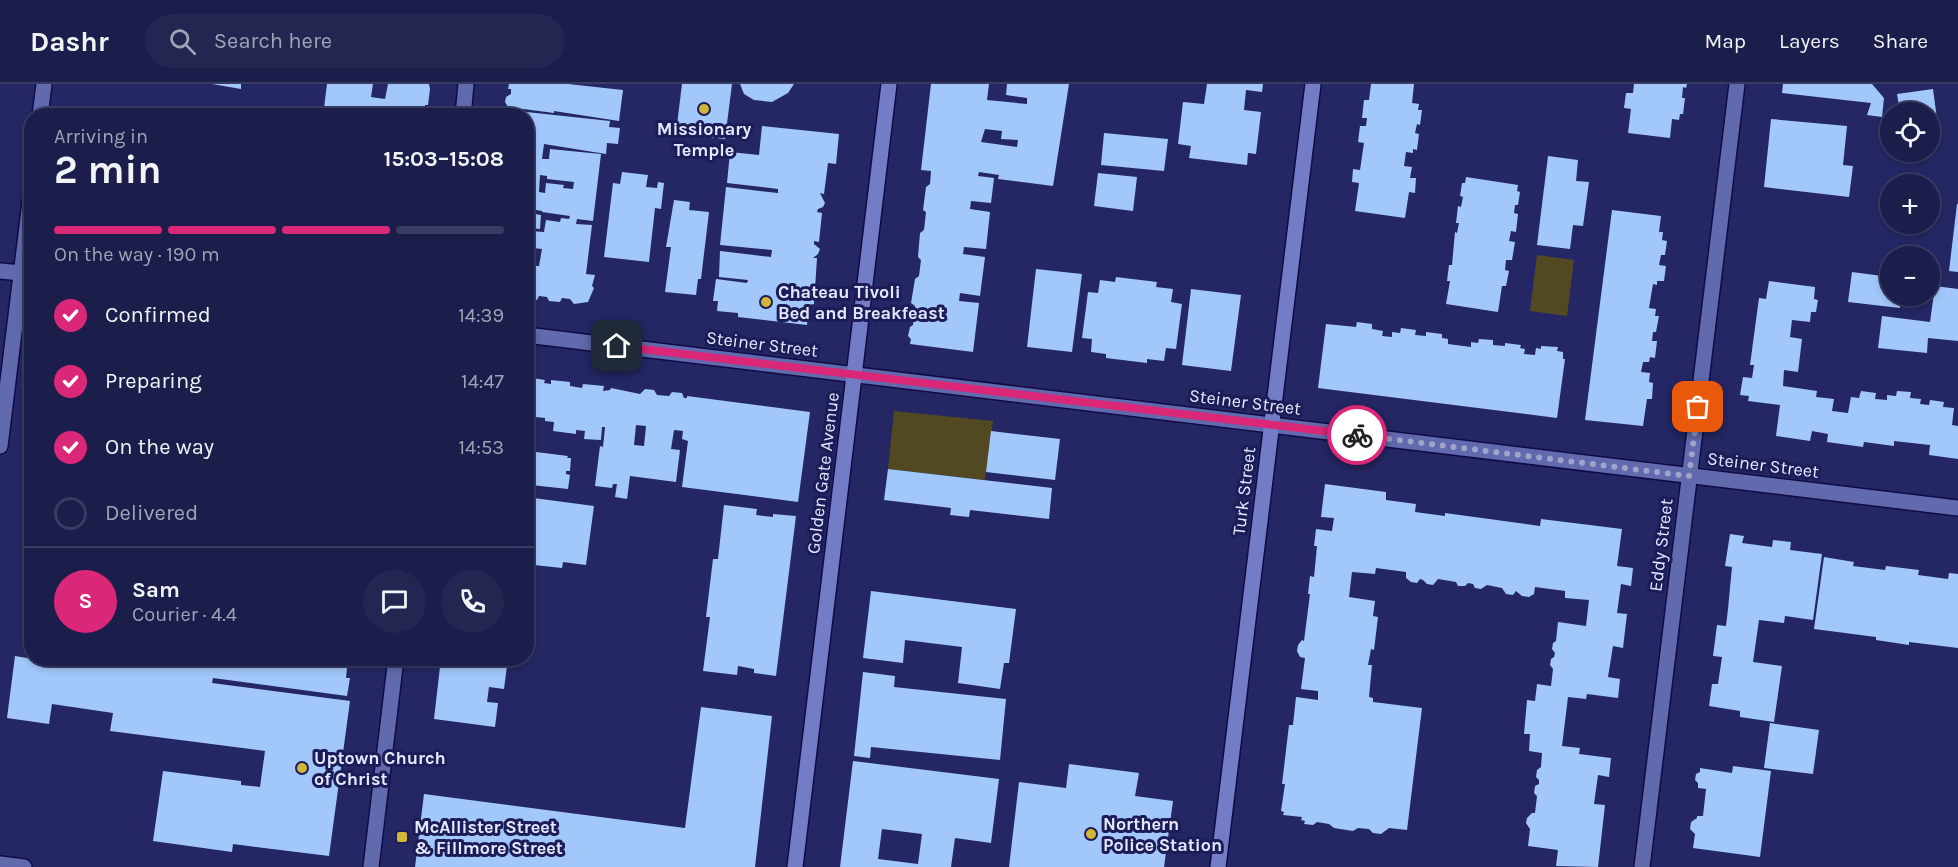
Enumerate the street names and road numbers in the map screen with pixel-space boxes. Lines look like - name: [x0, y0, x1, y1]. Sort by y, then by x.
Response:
- street label: Steiner Street: [705, 326, 819, 362]
- street label: Steiner Street: [1188, 384, 1302, 420]
- street label: Golden Gate Avenue: [802, 391, 844, 555]
- street label: Turk Street: [1228, 445, 1260, 537]
- street label: Steiner Street: [1706, 447, 1820, 483]
- street label: Eddy Street: [1644, 497, 1678, 593]

